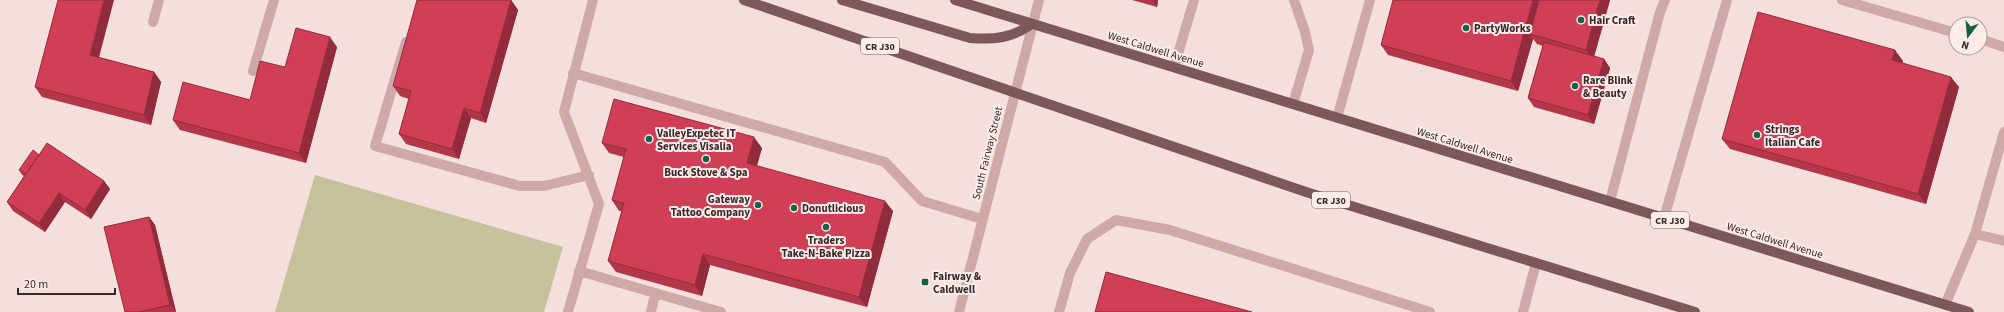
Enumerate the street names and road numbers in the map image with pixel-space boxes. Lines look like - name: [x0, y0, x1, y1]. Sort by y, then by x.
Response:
- street label: West Caldwell Avenue: [1106, 28, 1206, 71]
- road number: CR J30: [861, 38, 899, 54]
- street label: South Fairway Street: [969, 105, 1006, 201]
- street label: West Caldwell Avenue: [1415, 124, 1515, 167]
- road number: CR J30: [1312, 192, 1350, 208]
- road number: CR J30: [1651, 212, 1689, 228]
- street label: West Caldwell Avenue: [1725, 219, 1825, 262]

